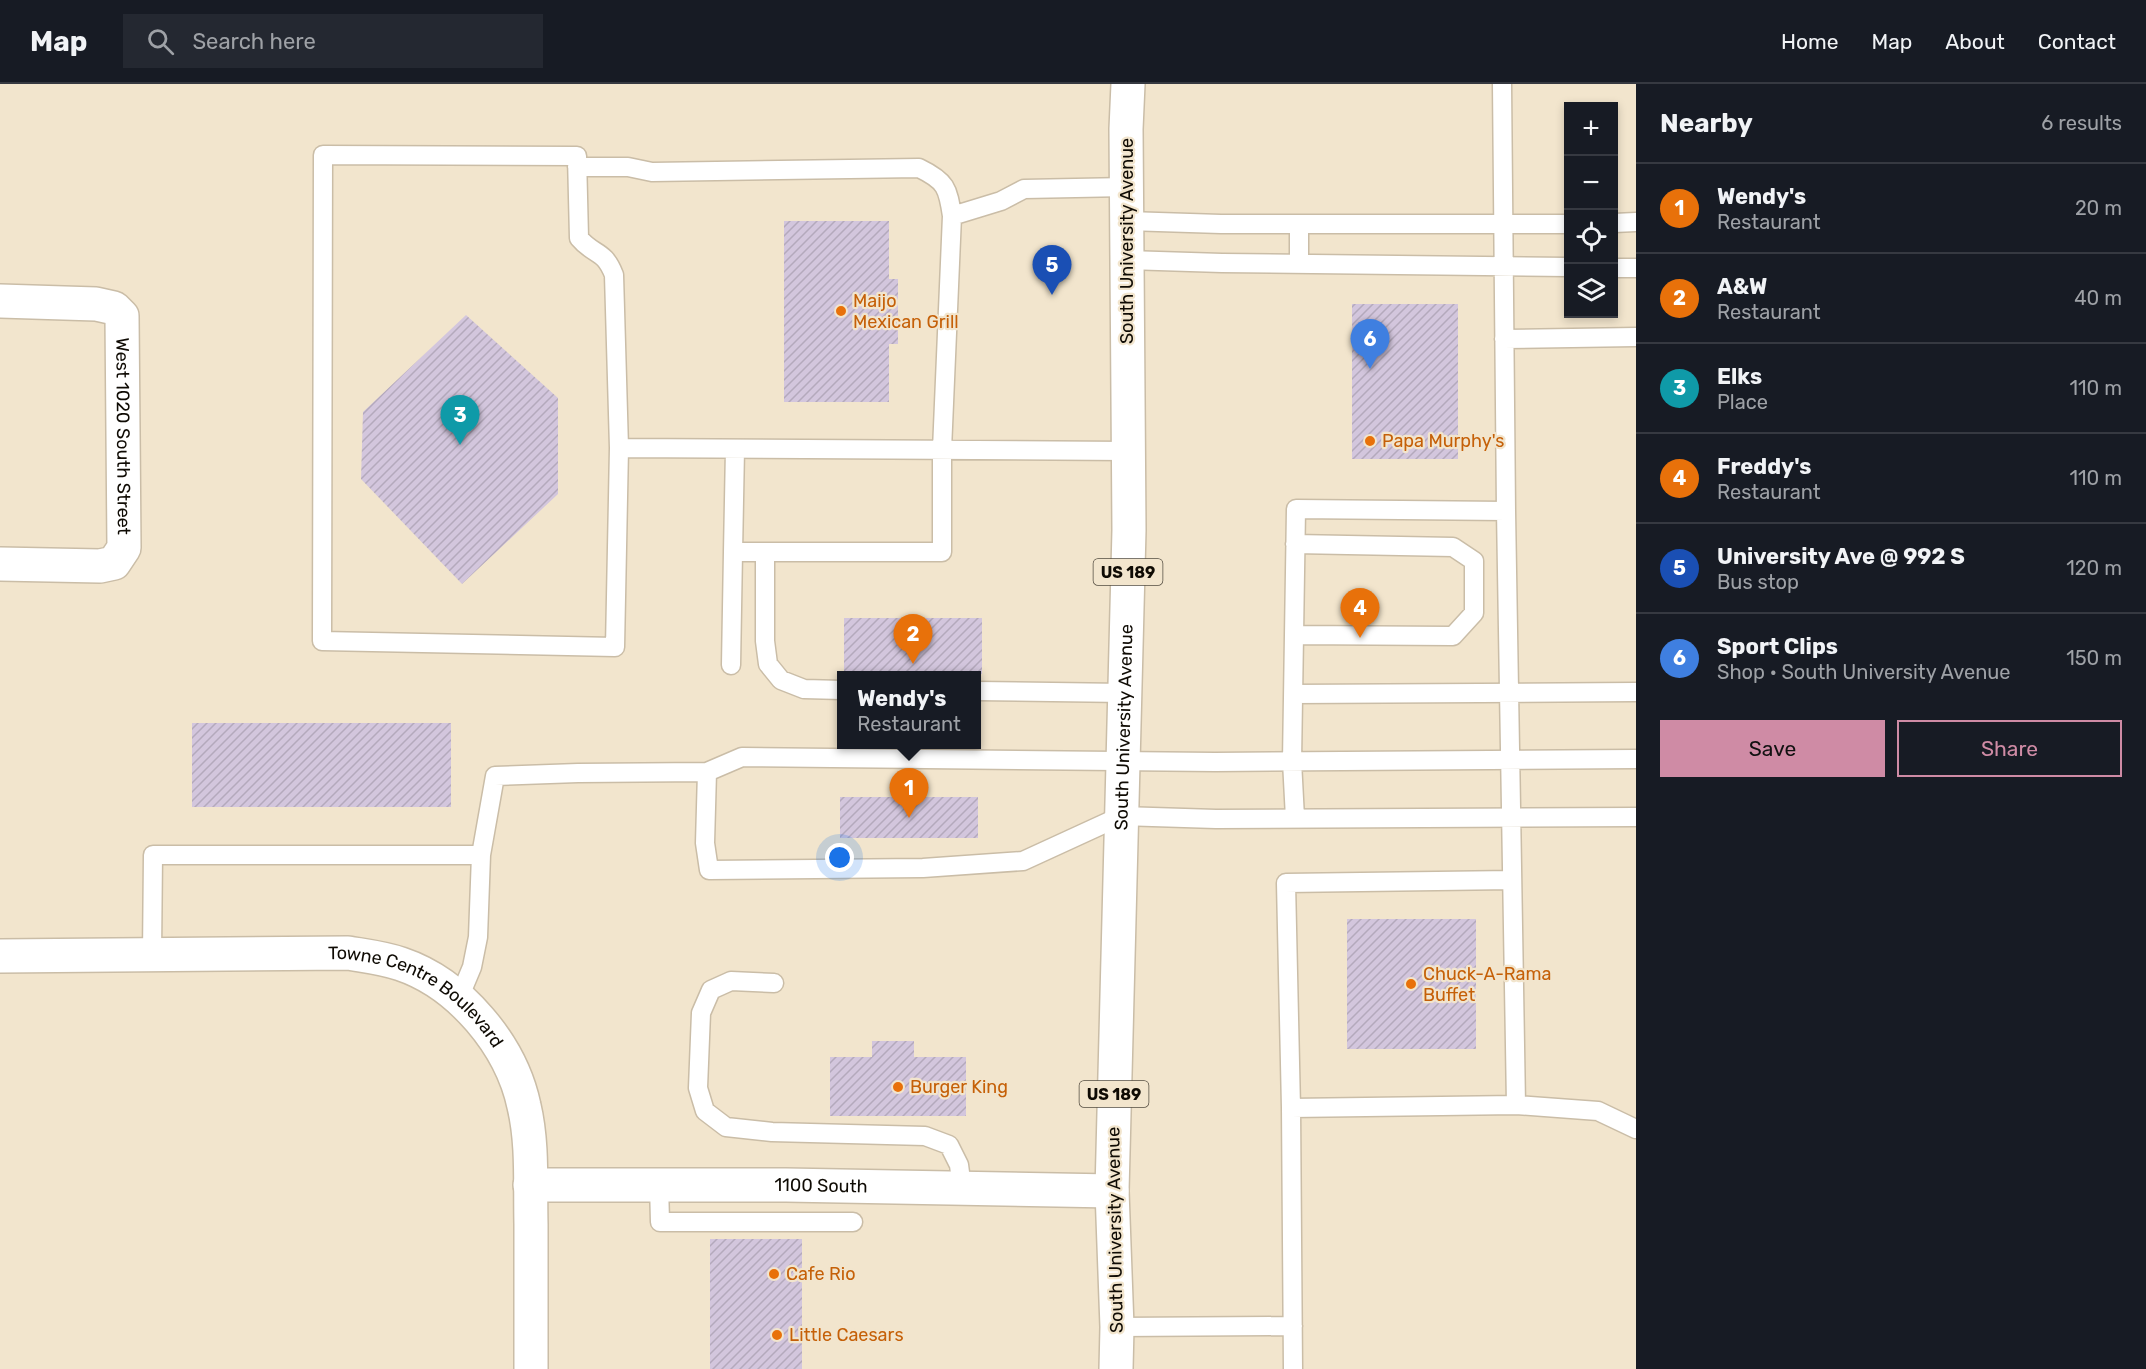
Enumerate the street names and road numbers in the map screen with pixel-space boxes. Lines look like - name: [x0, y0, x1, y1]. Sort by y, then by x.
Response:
- street label: South University Avenue: [1116, 138, 1138, 344]
- street label: West 1020 South Street: [111, 337, 135, 535]
- road number: US 189: [1094, 559, 1162, 585]
- street label: South University Avenue: [1110, 624, 1138, 831]
- street label: Towne Centre Boulevard: [328, 942, 508, 1052]
- road number: US 189: [1080, 1081, 1148, 1107]
- street label: South University Avenue: [1102, 1127, 1128, 1333]
- street label: 1100 South: [774, 1174, 868, 1197]

